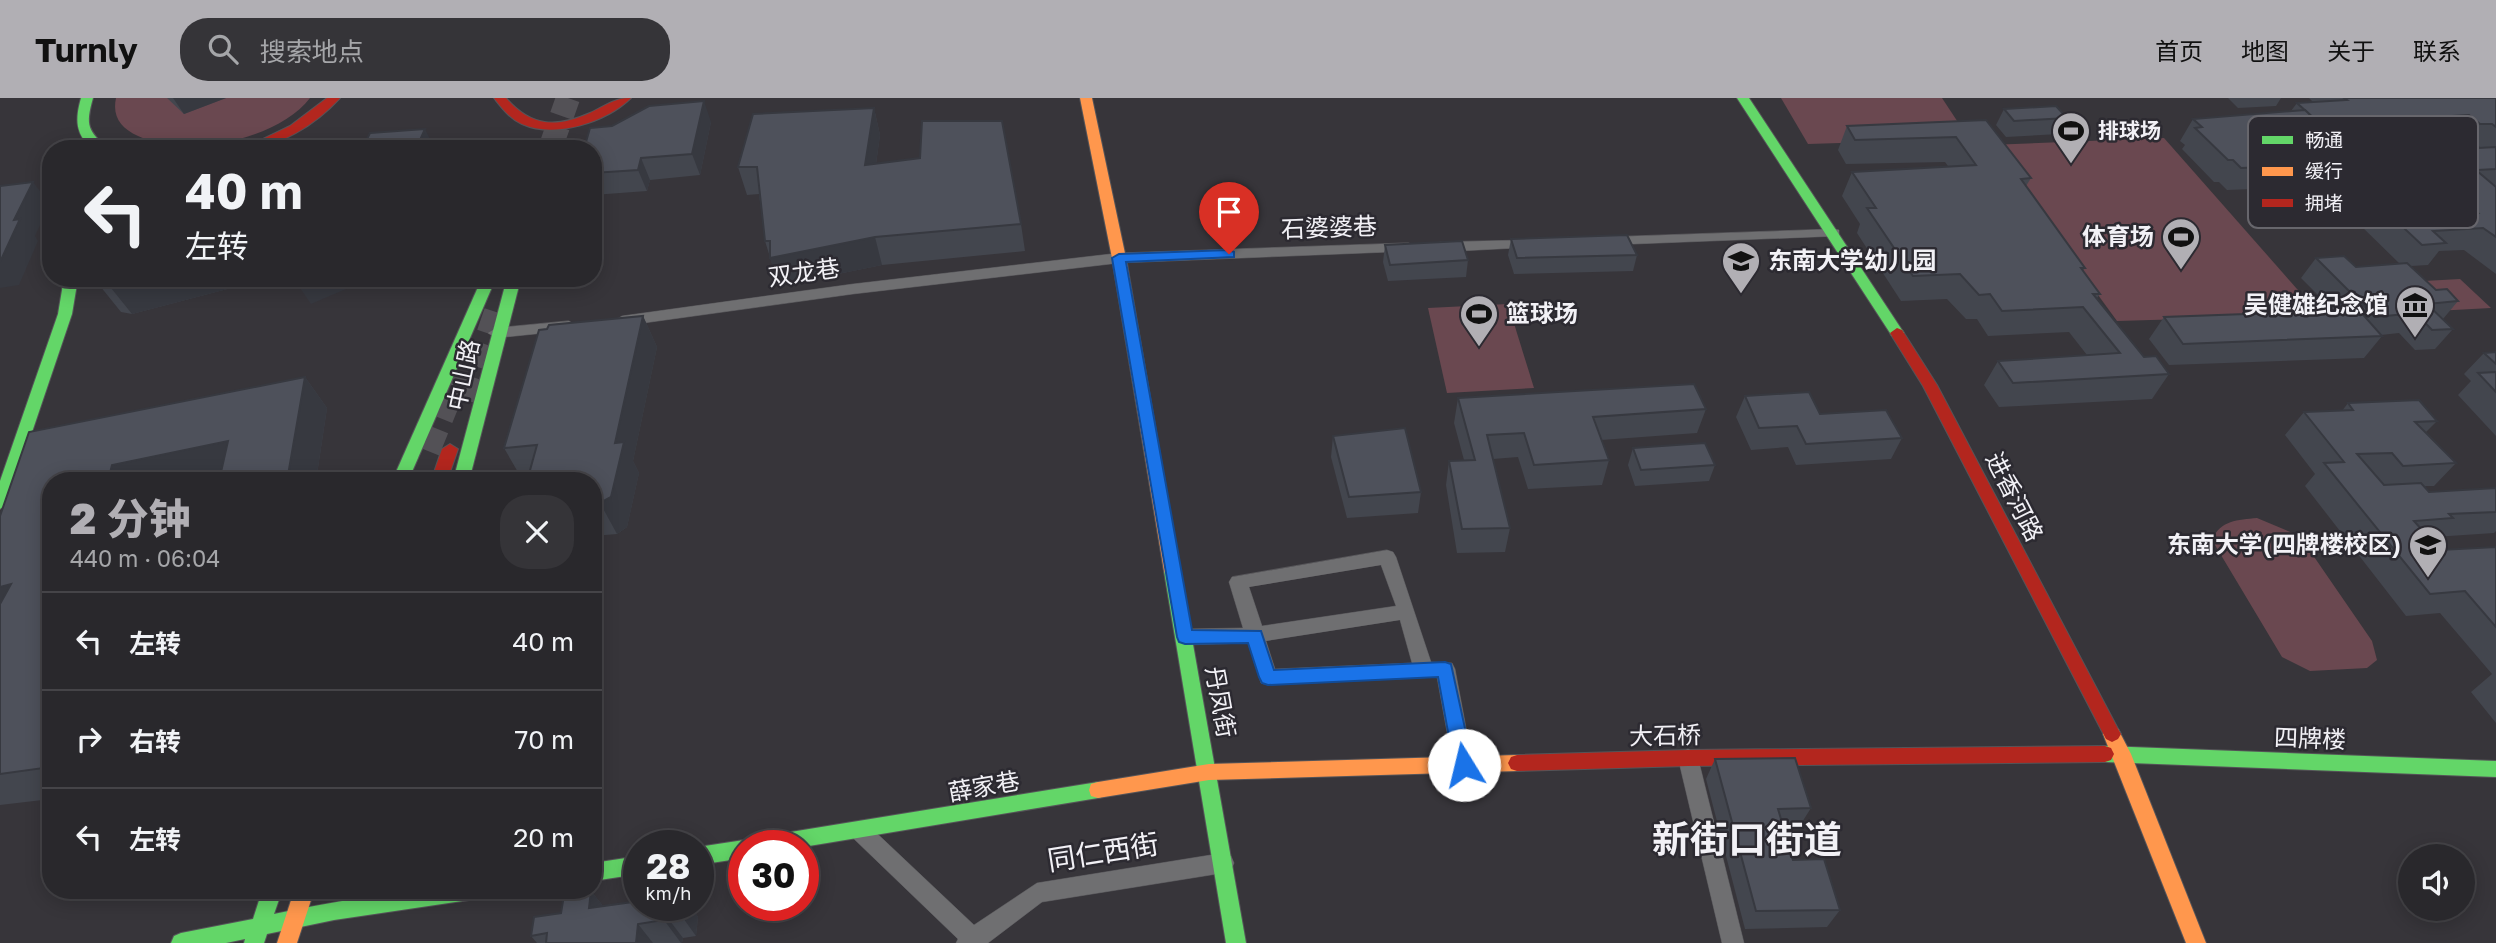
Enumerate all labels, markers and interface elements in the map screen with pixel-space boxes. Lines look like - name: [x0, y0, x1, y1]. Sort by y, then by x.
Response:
- search box: [180, 18, 670, 81]
- text: Turnly: [35, 30, 138, 69]
- icon: search: [204, 30, 242, 68]
- text: 搜索地点: [260, 36, 364, 67]
- text: 首页: [2155, 36, 2203, 65]
- text: 地图: [2241, 36, 2289, 65]
- text: 关于: [2327, 36, 2375, 65]
- text: 联系: [2413, 36, 2461, 65]
- sports icon: 排球场: [2050, 110, 2092, 165]
- legend: [2248, 116, 2478, 228]
- place label: 排球场: [2098, 117, 2161, 143]
- text: 畅通: [2305, 128, 2343, 151]
- text: 缓行: [2305, 159, 2343, 182]
- text: 40 m: [185, 161, 303, 220]
- icon: left: [70, 168, 161, 259]
- pin: [1199, 182, 1259, 254]
- text: 拥堵: [2305, 191, 2343, 214]
- icon: arrive: [1210, 193, 1248, 231]
- street label: 石婆婆巷: [1280, 210, 1377, 243]
- sports icon: 体育场: [2160, 216, 2202, 271]
- place label: 体育场: [2082, 221, 2154, 250]
- text: 左转: [185, 227, 249, 265]
- school or university icon: 东南大学幼儿园: [1720, 240, 1762, 295]
- place label: 东南大学幼儿园: [1768, 245, 1936, 274]
- street label: 双龙巷: [766, 252, 841, 291]
- museum icon: 吴健雄纪念馆: [2394, 284, 2436, 339]
- place label: 吴健雄纪念馆: [2244, 289, 2388, 318]
- sports icon: 篮球场: [1458, 293, 1500, 348]
- place label: 篮球场: [1506, 298, 1578, 327]
- street label: 中山路: [441, 336, 484, 413]
- street label: 进香河路: [1981, 447, 2050, 546]
- text: 2 分钟: [70, 493, 191, 543]
- button: close: [500, 495, 574, 569]
- school or university icon: 东南大学(四牌楼校区): [2407, 524, 2449, 579]
- place label: 东南大学(四牌楼校区): [2167, 529, 2401, 558]
- text: 440 m · 06:04: [70, 544, 220, 572]
- icon: left: [70, 622, 108, 660]
- text: 40 m: [513, 626, 574, 657]
- text: 左转: [129, 628, 181, 659]
- street label: 丹凤街: [1201, 664, 1242, 740]
- street label: 大石桥: [1629, 719, 1701, 750]
- icon: right: [70, 720, 108, 758]
- street label: 四牌楼: [2274, 722, 2347, 753]
- text: 70 m: [515, 724, 574, 755]
- text: 右转: [129, 726, 181, 757]
- position arrow: [1427, 728, 1501, 802]
- street label: 薛家巷: [946, 765, 1022, 806]
- district label: 新街口街道: [1652, 816, 1842, 861]
- icon: left: [70, 818, 108, 856]
- text: 20 m: [513, 822, 574, 853]
- text: 左转: [129, 824, 181, 855]
- street label: 同仁西街: [1045, 826, 1161, 877]
- speed limit sign: 30: [728, 830, 819, 921]
- map controls: [2398, 844, 2475, 921]
- button: sound: [2398, 844, 2475, 921]
- text: 28: [647, 845, 690, 887]
- text: km/h: [646, 882, 691, 904]

